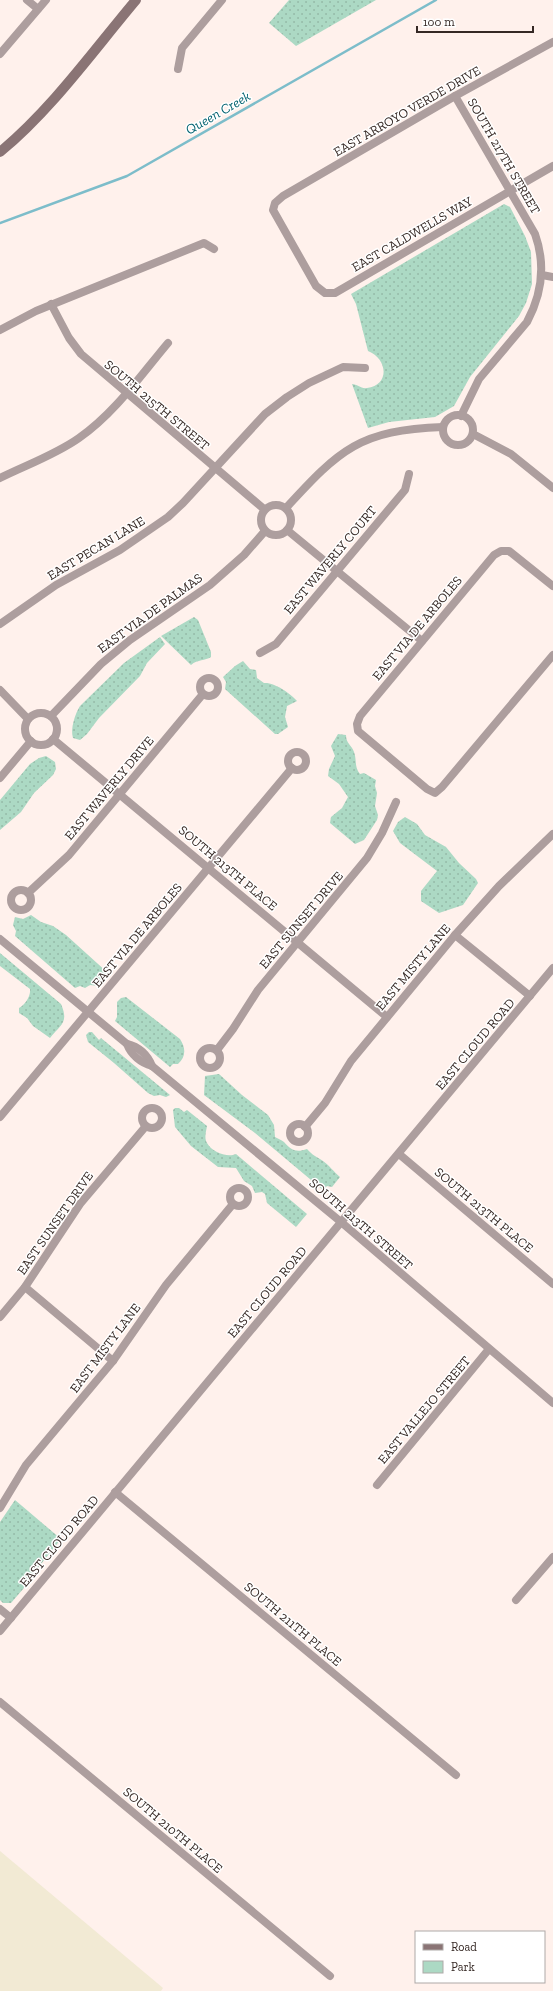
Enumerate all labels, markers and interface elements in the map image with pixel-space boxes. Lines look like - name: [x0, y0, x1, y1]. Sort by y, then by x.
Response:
- scale bar: [417, 8, 533, 34]
- text: 100 m: [423, 15, 455, 29]
- street label: EAST ARROYO VERDE DRIVE: [331, 62, 484, 159]
- water label: Queen Creek: [183, 88, 253, 138]
- street label: SOUTH 217TH STREET: [465, 95, 543, 217]
- street label: EAST CALDWELLS WAY: [349, 193, 475, 275]
- street label: SOUTH 215TH STREET: [102, 357, 212, 453]
- street label: EAST WAVERLY COURT: [280, 503, 380, 617]
- street label: EAST PECAN LANE: [45, 513, 148, 583]
- street label: EAST VIA DE PALMAS: [95, 570, 205, 656]
- street label: EAST VIA DE ARBOLES: [369, 573, 465, 683]
- street label: EAST WAVERLY DRIVE: [61, 733, 157, 843]
- street label: SOUTH 213TH PLACE: [176, 822, 281, 914]
- street label: EAST SUNSET DRIVE: [256, 868, 346, 972]
- street label: EAST VIA DE ARBOLES: [89, 880, 185, 990]
- street label: EAST MISTY LANE: [373, 921, 454, 1013]
- street label: EAST CLOUD ROAD: [432, 995, 518, 1093]
- street label: SOUTH 213TH PLACE: [432, 1164, 537, 1256]
- street label: EAST SUNSET DRIVE: [14, 1168, 96, 1277]
- street label: SOUTH 213TH STREET: [306, 1175, 416, 1273]
- street label: EAST CLOUD ROAD: [224, 1243, 310, 1341]
- street label: EAST MISTY LANE: [67, 1300, 144, 1396]
- street label: EAST VALLEJO STREET: [375, 1353, 473, 1467]
- street label: EAST CLOUD ROAD: [16, 1492, 102, 1590]
- street label: SOUTH 211TH PLACE: [241, 1579, 345, 1669]
- street label: SOUTH 210TH PLACE: [120, 1784, 226, 1876]
- legend: [415, 1931, 545, 1983]
- text: Road: [451, 1940, 477, 1954]
- text: Park: [451, 1960, 476, 1974]

